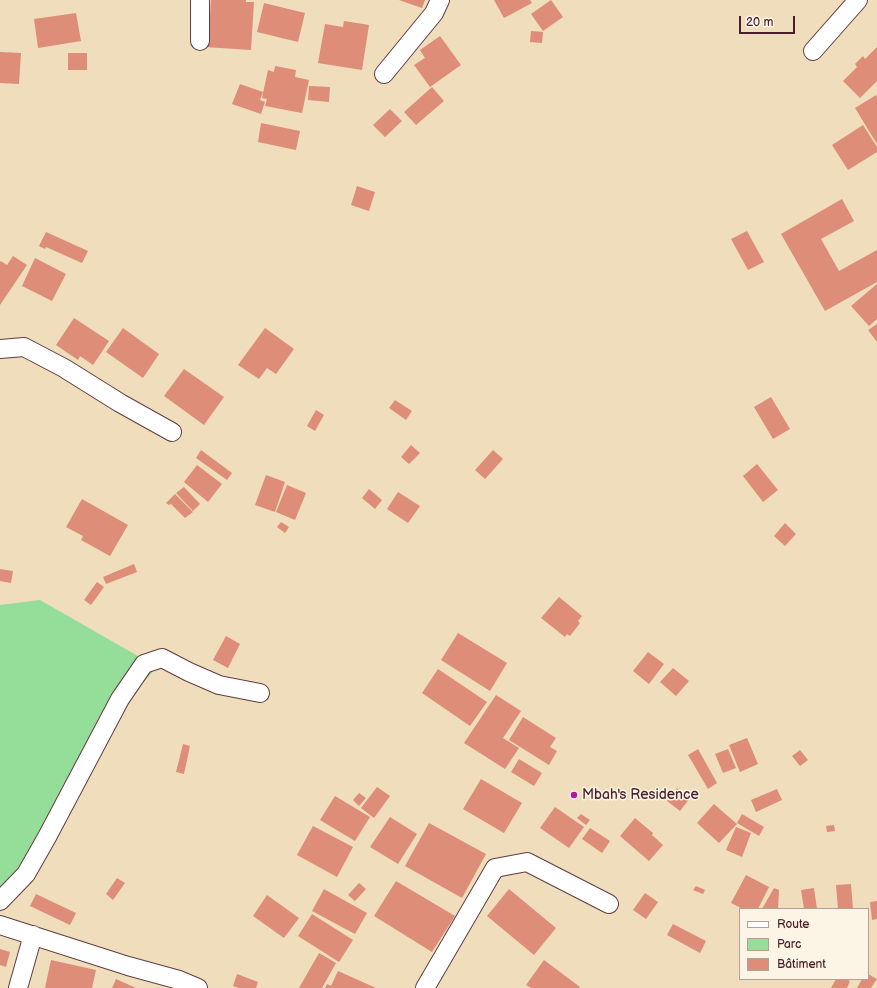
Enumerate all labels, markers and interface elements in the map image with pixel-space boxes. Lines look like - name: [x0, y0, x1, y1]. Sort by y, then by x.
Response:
- scale bar: [741, 8, 797, 34]
- text: 20 m: [746, 15, 773, 30]
- place label: Mbah's Residence: [582, 787, 699, 803]
- marker: Mbah's Residence: [569, 790, 579, 800]
- legend: [739, 908, 869, 980]
- text: Route: [777, 917, 809, 932]
- text: Parc: [777, 937, 801, 952]
- text: Bâtiment: [777, 957, 826, 972]

